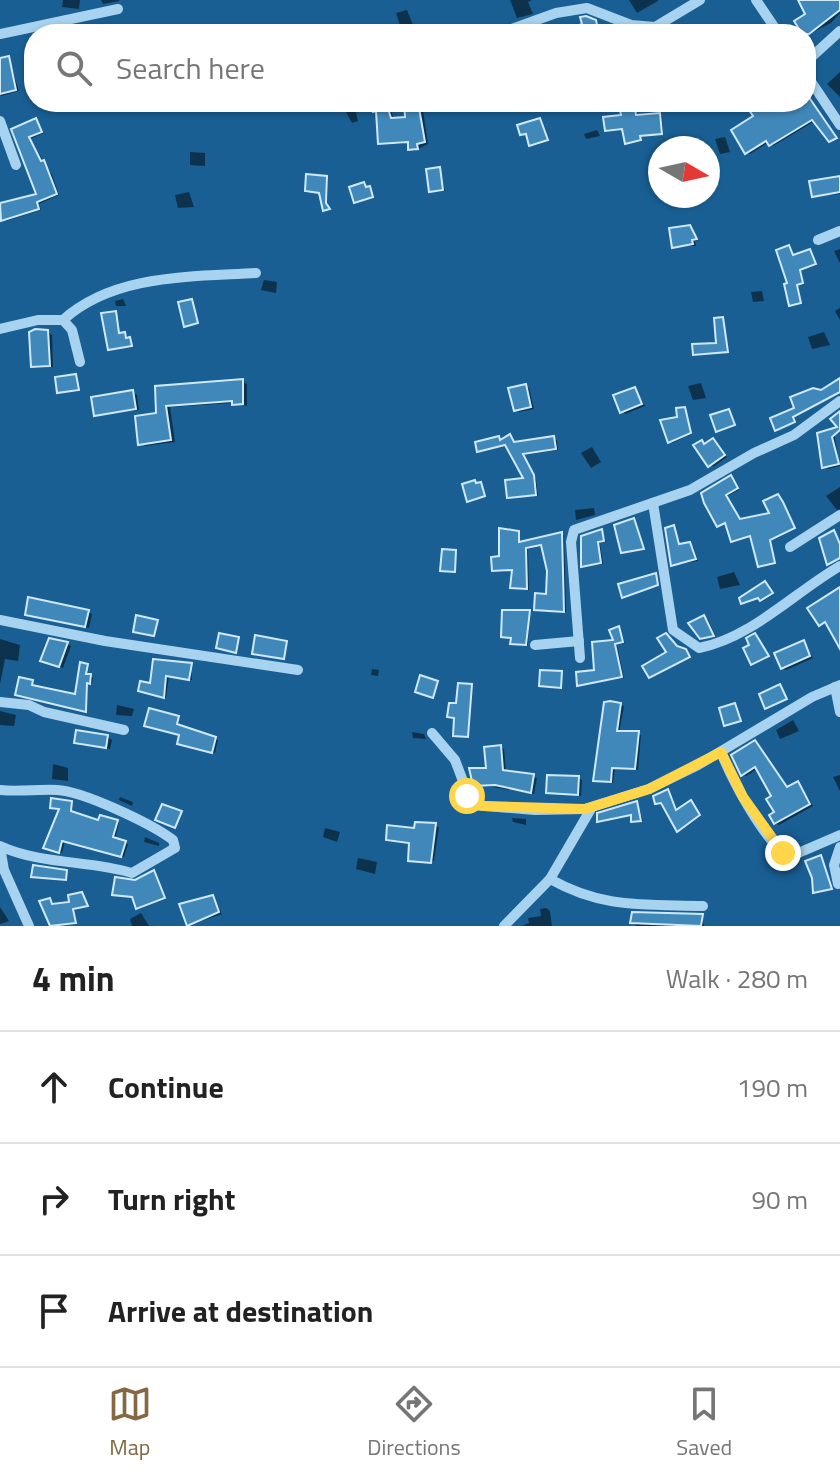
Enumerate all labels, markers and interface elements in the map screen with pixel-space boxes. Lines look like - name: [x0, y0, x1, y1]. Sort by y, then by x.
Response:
- search box: [24, 24, 816, 112]
- text: Search here: [116, 45, 265, 91]
- icon: search: [52, 46, 96, 90]
- north arrow: [648, 136, 720, 208]
- route start: [449, 778, 485, 814]
- route end: [765, 835, 801, 871]
- text: 4 min: [32, 952, 115, 1004]
- text: Walk · 280 m: [666, 959, 808, 998]
- text: Continue: [108, 1064, 224, 1110]
- icon: ahead: [32, 1065, 76, 1109]
- text: 190 m: [737, 1068, 808, 1107]
- text: Turn right: [108, 1176, 236, 1222]
- icon: right: [32, 1177, 76, 1221]
- text: 90 m: [751, 1180, 808, 1219]
- text: Arrive at destination: [108, 1288, 373, 1334]
- icon: arrive: [32, 1289, 76, 1333]
- tab: Map: [108, 1382, 152, 1464]
- tab: Directions: [367, 1382, 461, 1464]
- tab: Saved: [676, 1382, 732, 1464]

